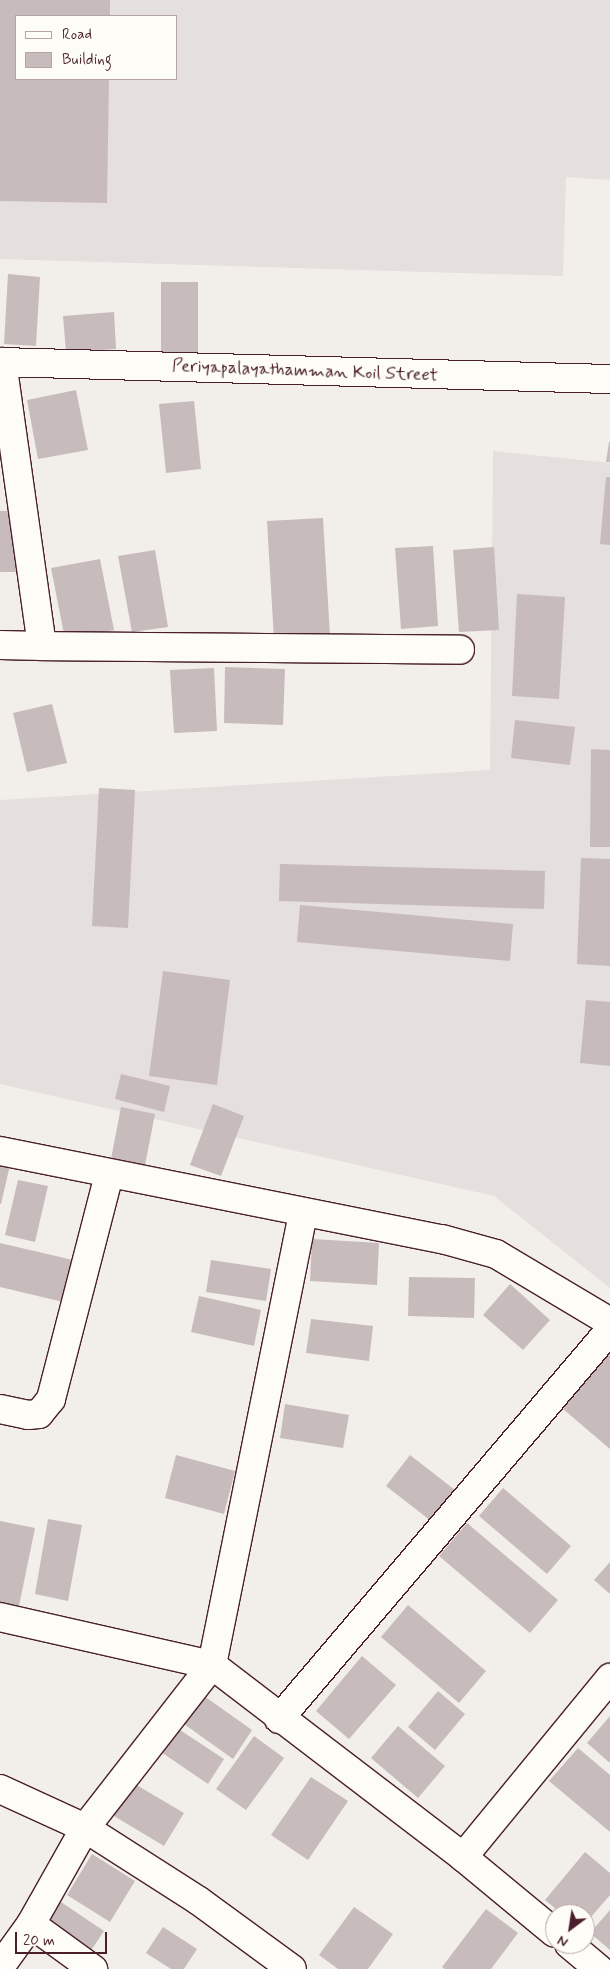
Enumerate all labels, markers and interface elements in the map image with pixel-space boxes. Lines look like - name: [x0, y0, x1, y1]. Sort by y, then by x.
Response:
- legend: [15, 15, 178, 80]
- text: Road: [62, 25, 92, 45]
- text: Building: [62, 50, 112, 70]
- street label: Periyapalayathamman Koil Street: [172, 356, 438, 386]
- north arrow: [545, 1904, 595, 1954]
- scale bar: [18, 1922, 110, 1954]
- text: 20 m: [23, 1931, 55, 1951]
- text: N: [554, 1931, 571, 1951]

